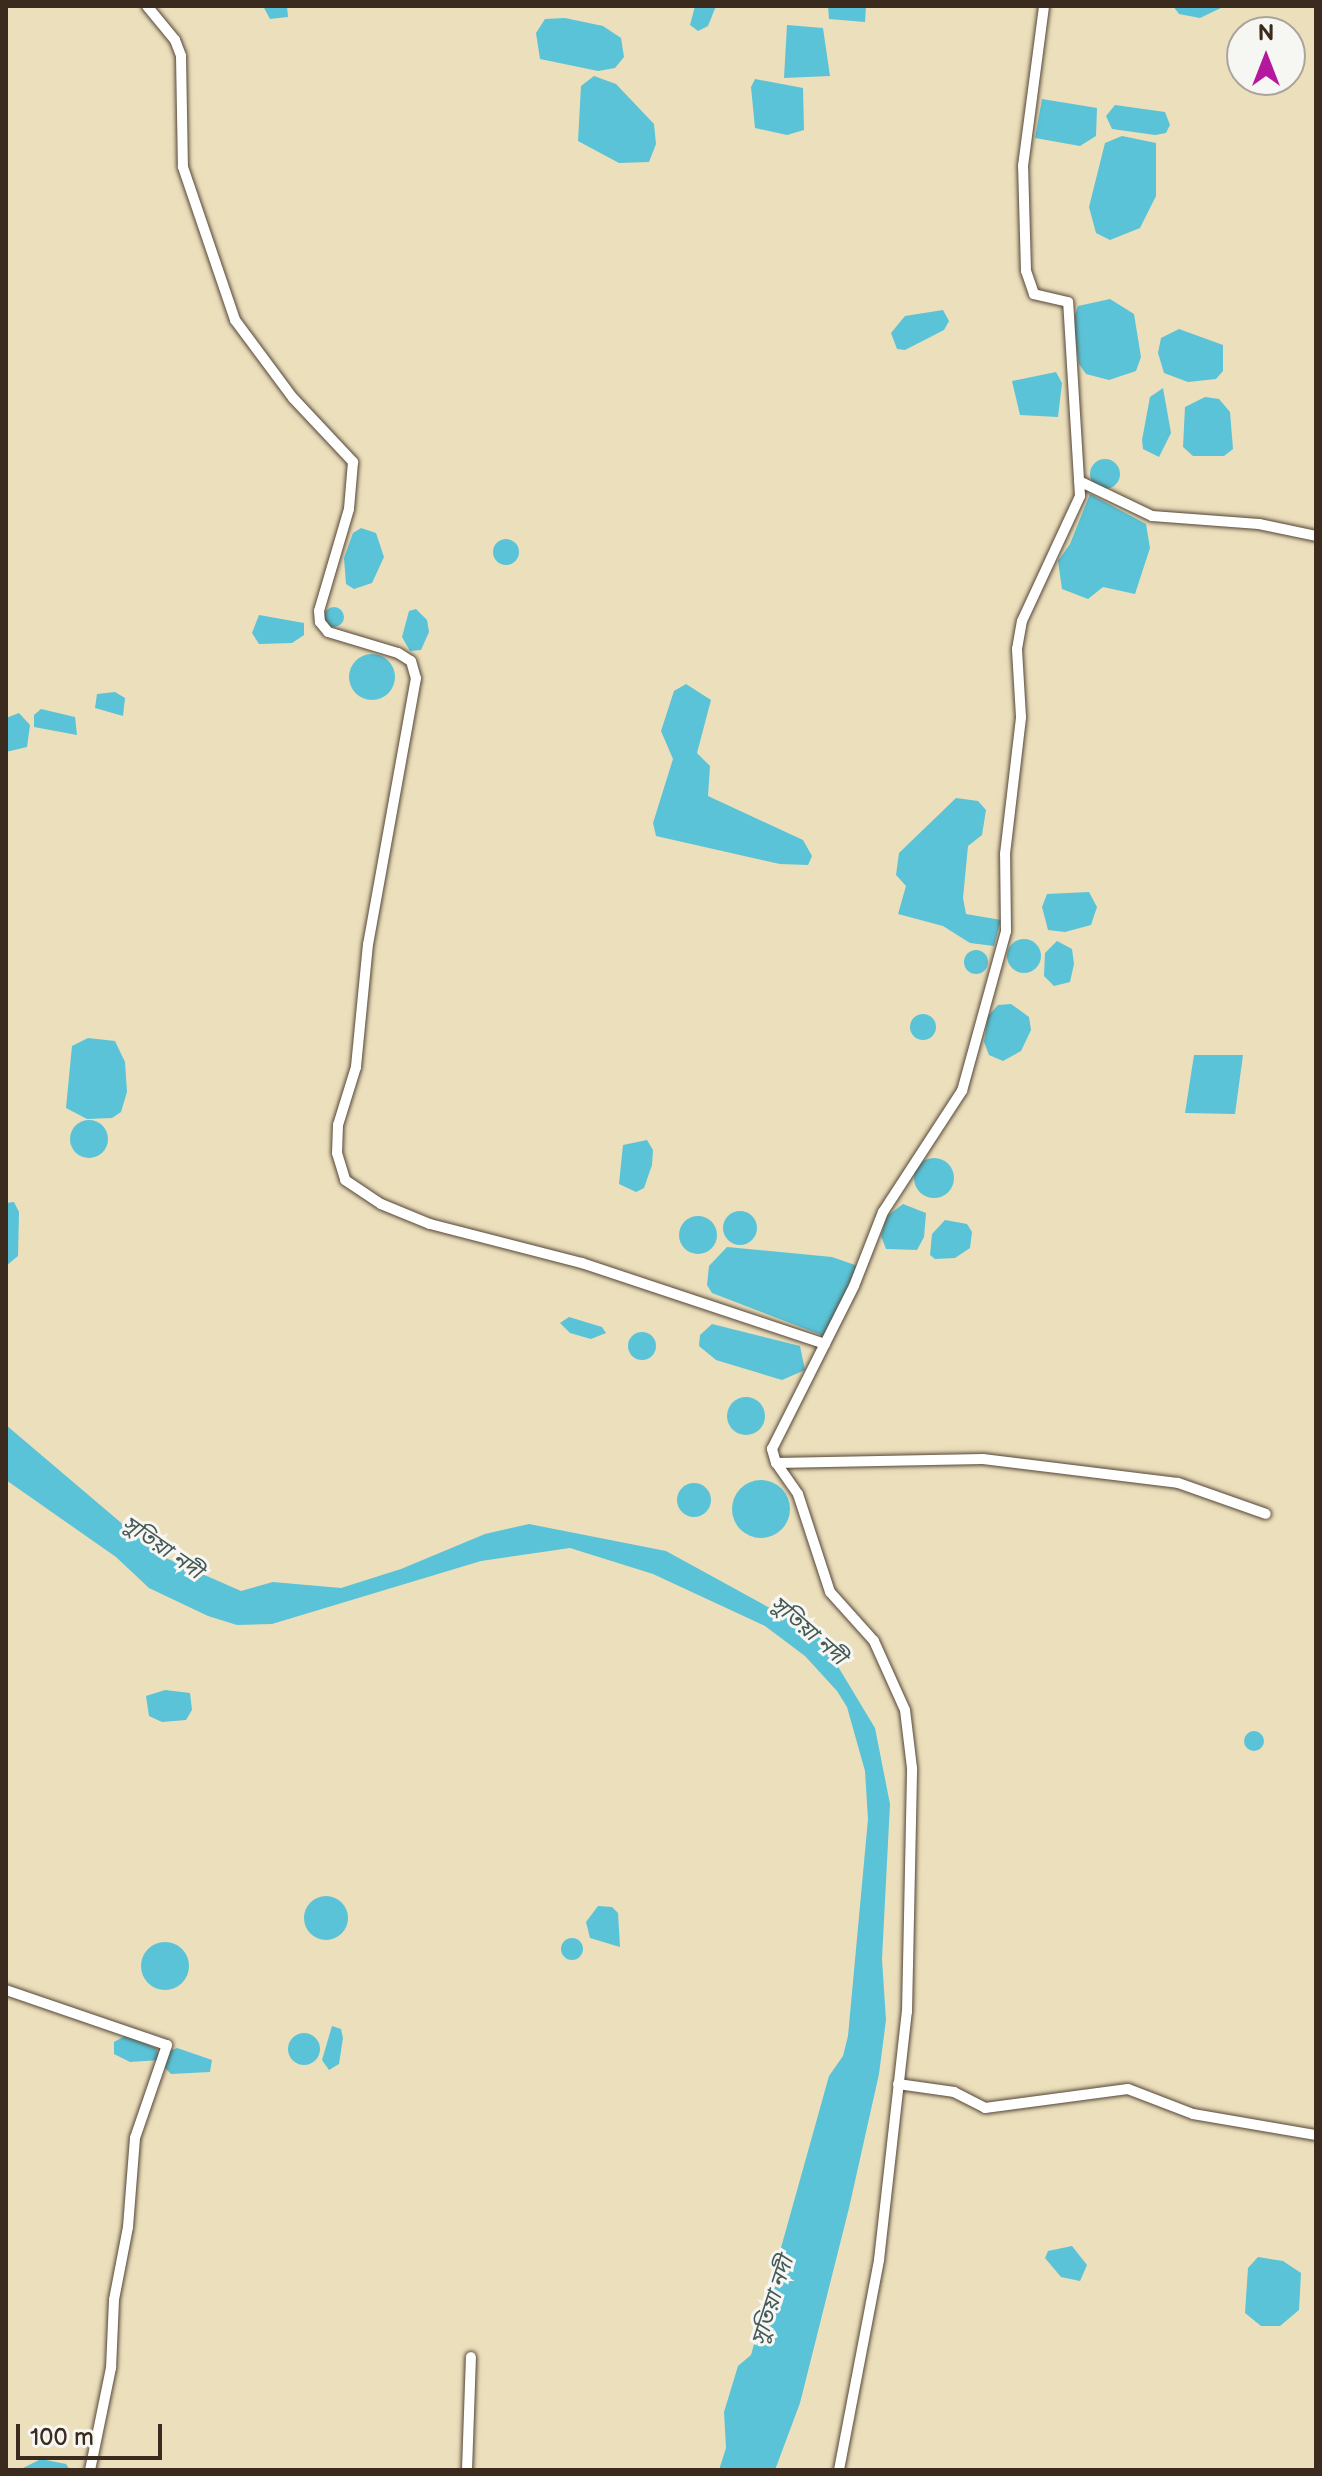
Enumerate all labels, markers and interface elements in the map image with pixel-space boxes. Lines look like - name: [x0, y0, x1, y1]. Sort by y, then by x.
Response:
- north arrow: [1226, 16, 1306, 96]
- text: N: [1258, 20, 1274, 47]
- water label: সুতিয়া নদী: [117, 1511, 207, 1585]
- water label: সুতিয়া নদী: [765, 1591, 851, 1671]
- water label: সুতিয়া নদী: [746, 2253, 800, 2349]
- scale bar: [20, 2408, 166, 2458]
- text: 100 m: [30, 2423, 94, 2452]

